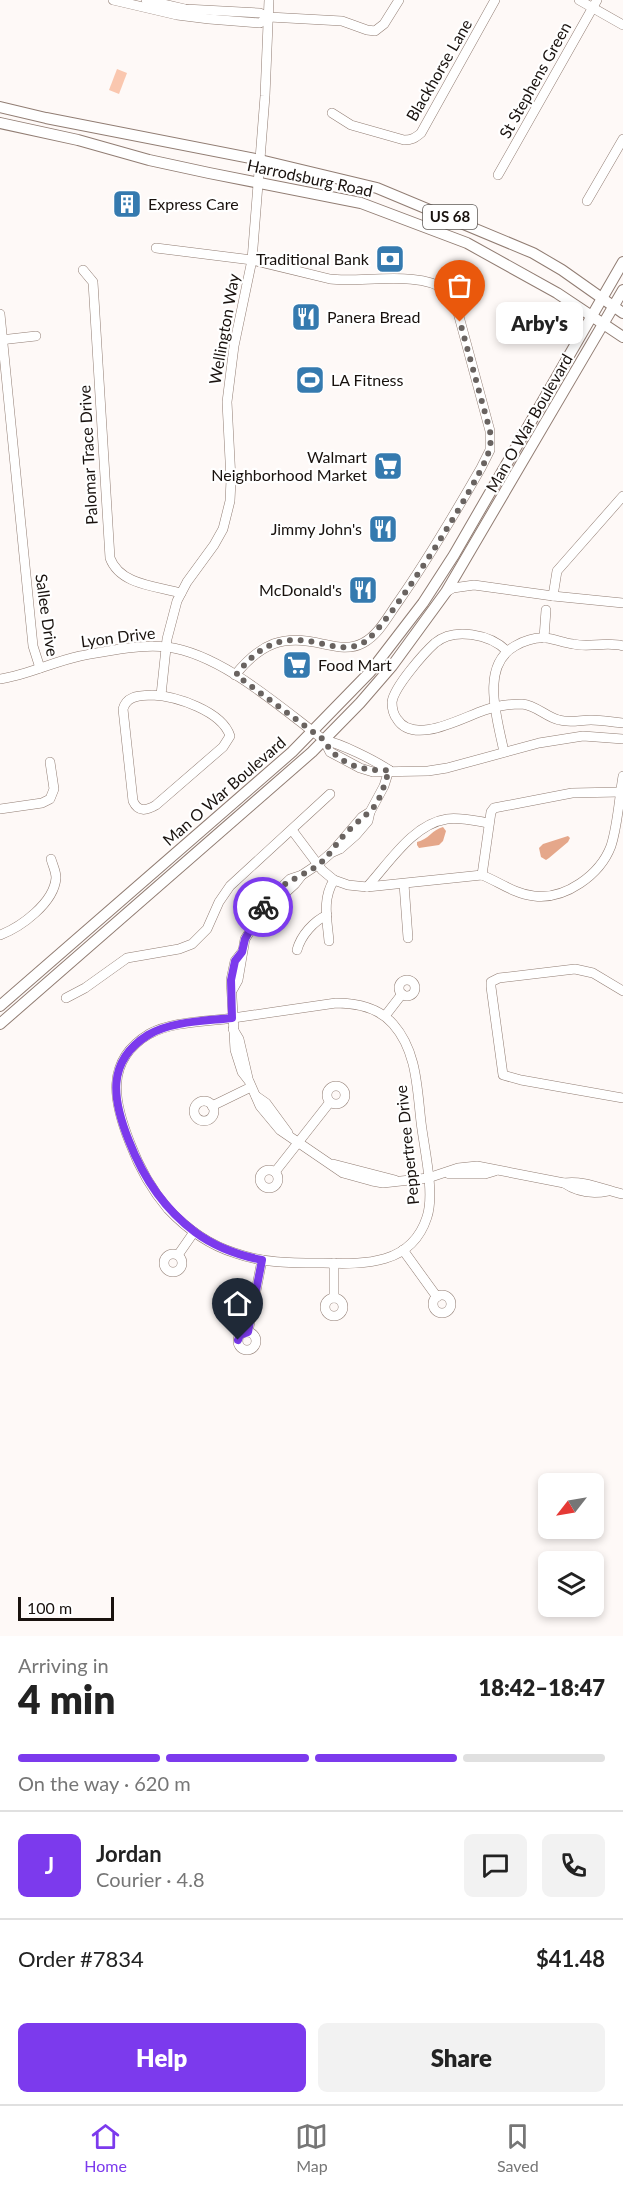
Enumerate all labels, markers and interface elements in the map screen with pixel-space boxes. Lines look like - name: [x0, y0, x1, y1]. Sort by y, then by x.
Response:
- street label: Blackhorse Lane: [402, 15, 475, 124]
- street label: St Stephens Green: [495, 18, 574, 141]
- street label: Harrodsburg Road: [246, 155, 375, 200]
- building icon: Express Care: [111, 188, 143, 220]
- place label: Express Care: [148, 194, 239, 213]
- road number: US 68: [423, 205, 477, 229]
- bank icon: Traditional Bank: [374, 243, 406, 275]
- place label: Traditional Bank: [256, 249, 370, 268]
- pin: [434, 260, 485, 322]
- icon: bag: [443, 269, 476, 302]
- street label: Wellington Way: [204, 271, 243, 386]
- restaurant icon: Panera Bread: [290, 301, 322, 333]
- callout: Arby's: [496, 301, 583, 343]
- place label: Panera Bread: [327, 307, 420, 326]
- text: Arby's: [511, 311, 568, 335]
- street label: Man O War Boulevard: [481, 350, 576, 495]
- sports icon: LA Fitness: [294, 364, 326, 396]
- place label: LA Fitness: [331, 370, 404, 389]
- street label: Palomar Trace Drive: [74, 385, 101, 525]
- place label: Walmart Neighborhood Market: [211, 447, 367, 484]
- supermarket icon: Walmart Neighborhood Market: [372, 450, 404, 482]
- restaurant icon: Jimmy John's: [367, 513, 399, 545]
- place label: Jimmy John's: [271, 519, 362, 538]
- street label: Sallee Drive: [32, 572, 63, 657]
- restaurant icon: McDonald's: [347, 574, 379, 606]
- place label: McDonald's: [259, 580, 342, 599]
- street label: Lyon Drive: [80, 623, 156, 651]
- supermarket icon: Food Mart: [281, 649, 313, 681]
- place label: Food Mart: [318, 655, 392, 674]
- street label: Man O War Boulevard: [158, 732, 289, 849]
- courier: [233, 877, 293, 937]
- icon: bike: [247, 891, 280, 924]
- street label: Peppertree Drive: [391, 1084, 422, 1206]
- pin: [212, 1278, 263, 1340]
- icon: home: [221, 1287, 254, 1320]
- north arrow: [538, 1473, 604, 1539]
- map controls: [538, 1473, 604, 1617]
- button: layers: [538, 1551, 604, 1617]
- scale bar: [18, 1594, 114, 1622]
- text: 100 m: [27, 1598, 72, 1617]
- text: Arriving in: [18, 1653, 109, 1677]
- text: 18:42–18:47: [479, 1674, 605, 1701]
- text: 4 min: [18, 1676, 115, 1722]
- text: On the way · 620 m: [18, 1771, 191, 1795]
- button: chat: [464, 1834, 527, 1897]
- button: phone: [542, 1834, 605, 1897]
- text: Jordan: [96, 1840, 162, 1867]
- text: J: [45, 1852, 54, 1879]
- text: Courier · 4.8: [96, 1867, 205, 1891]
- text: Order #7834: [18, 1945, 144, 1972]
- text: $41.48: [536, 1945, 605, 1972]
- button: Help: [18, 2023, 306, 2092]
- button: Share: [318, 2023, 605, 2092]
- tab: Home: [84, 2120, 127, 2175]
- tab: Map: [295, 2120, 328, 2175]
- tab: Saved: [497, 2120, 539, 2175]

